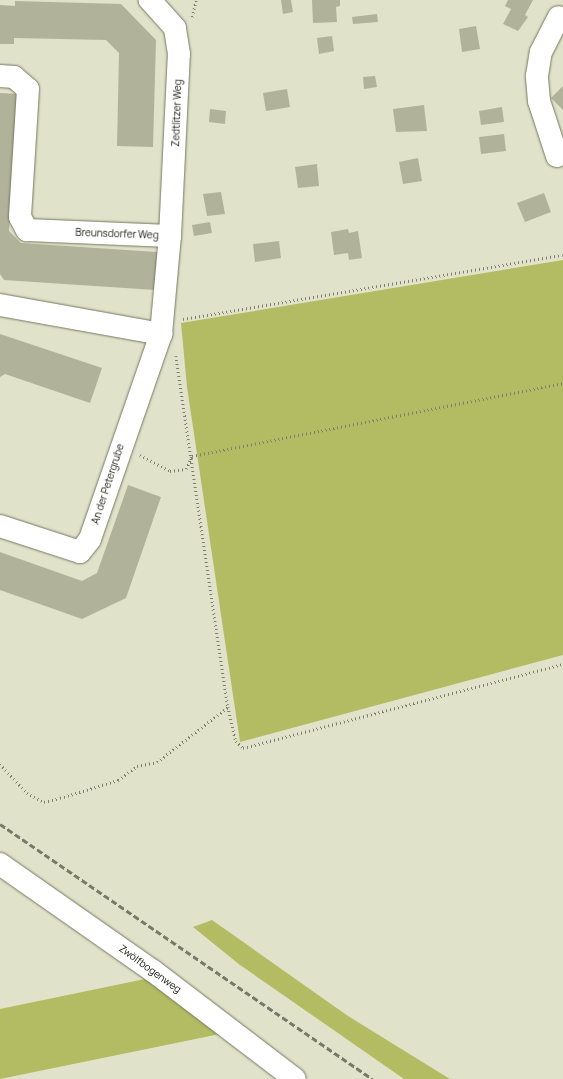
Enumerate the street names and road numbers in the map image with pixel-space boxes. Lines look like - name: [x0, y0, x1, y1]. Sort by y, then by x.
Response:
- street label: Zedtlitzer Weg: [170, 79, 184, 147]
- street label: Breunsdorfer Weg: [75, 227, 159, 241]
- street label: An der Petergrube: [89, 442, 127, 526]
- street label: Zwölfbogenweg: [117, 942, 183, 996]

